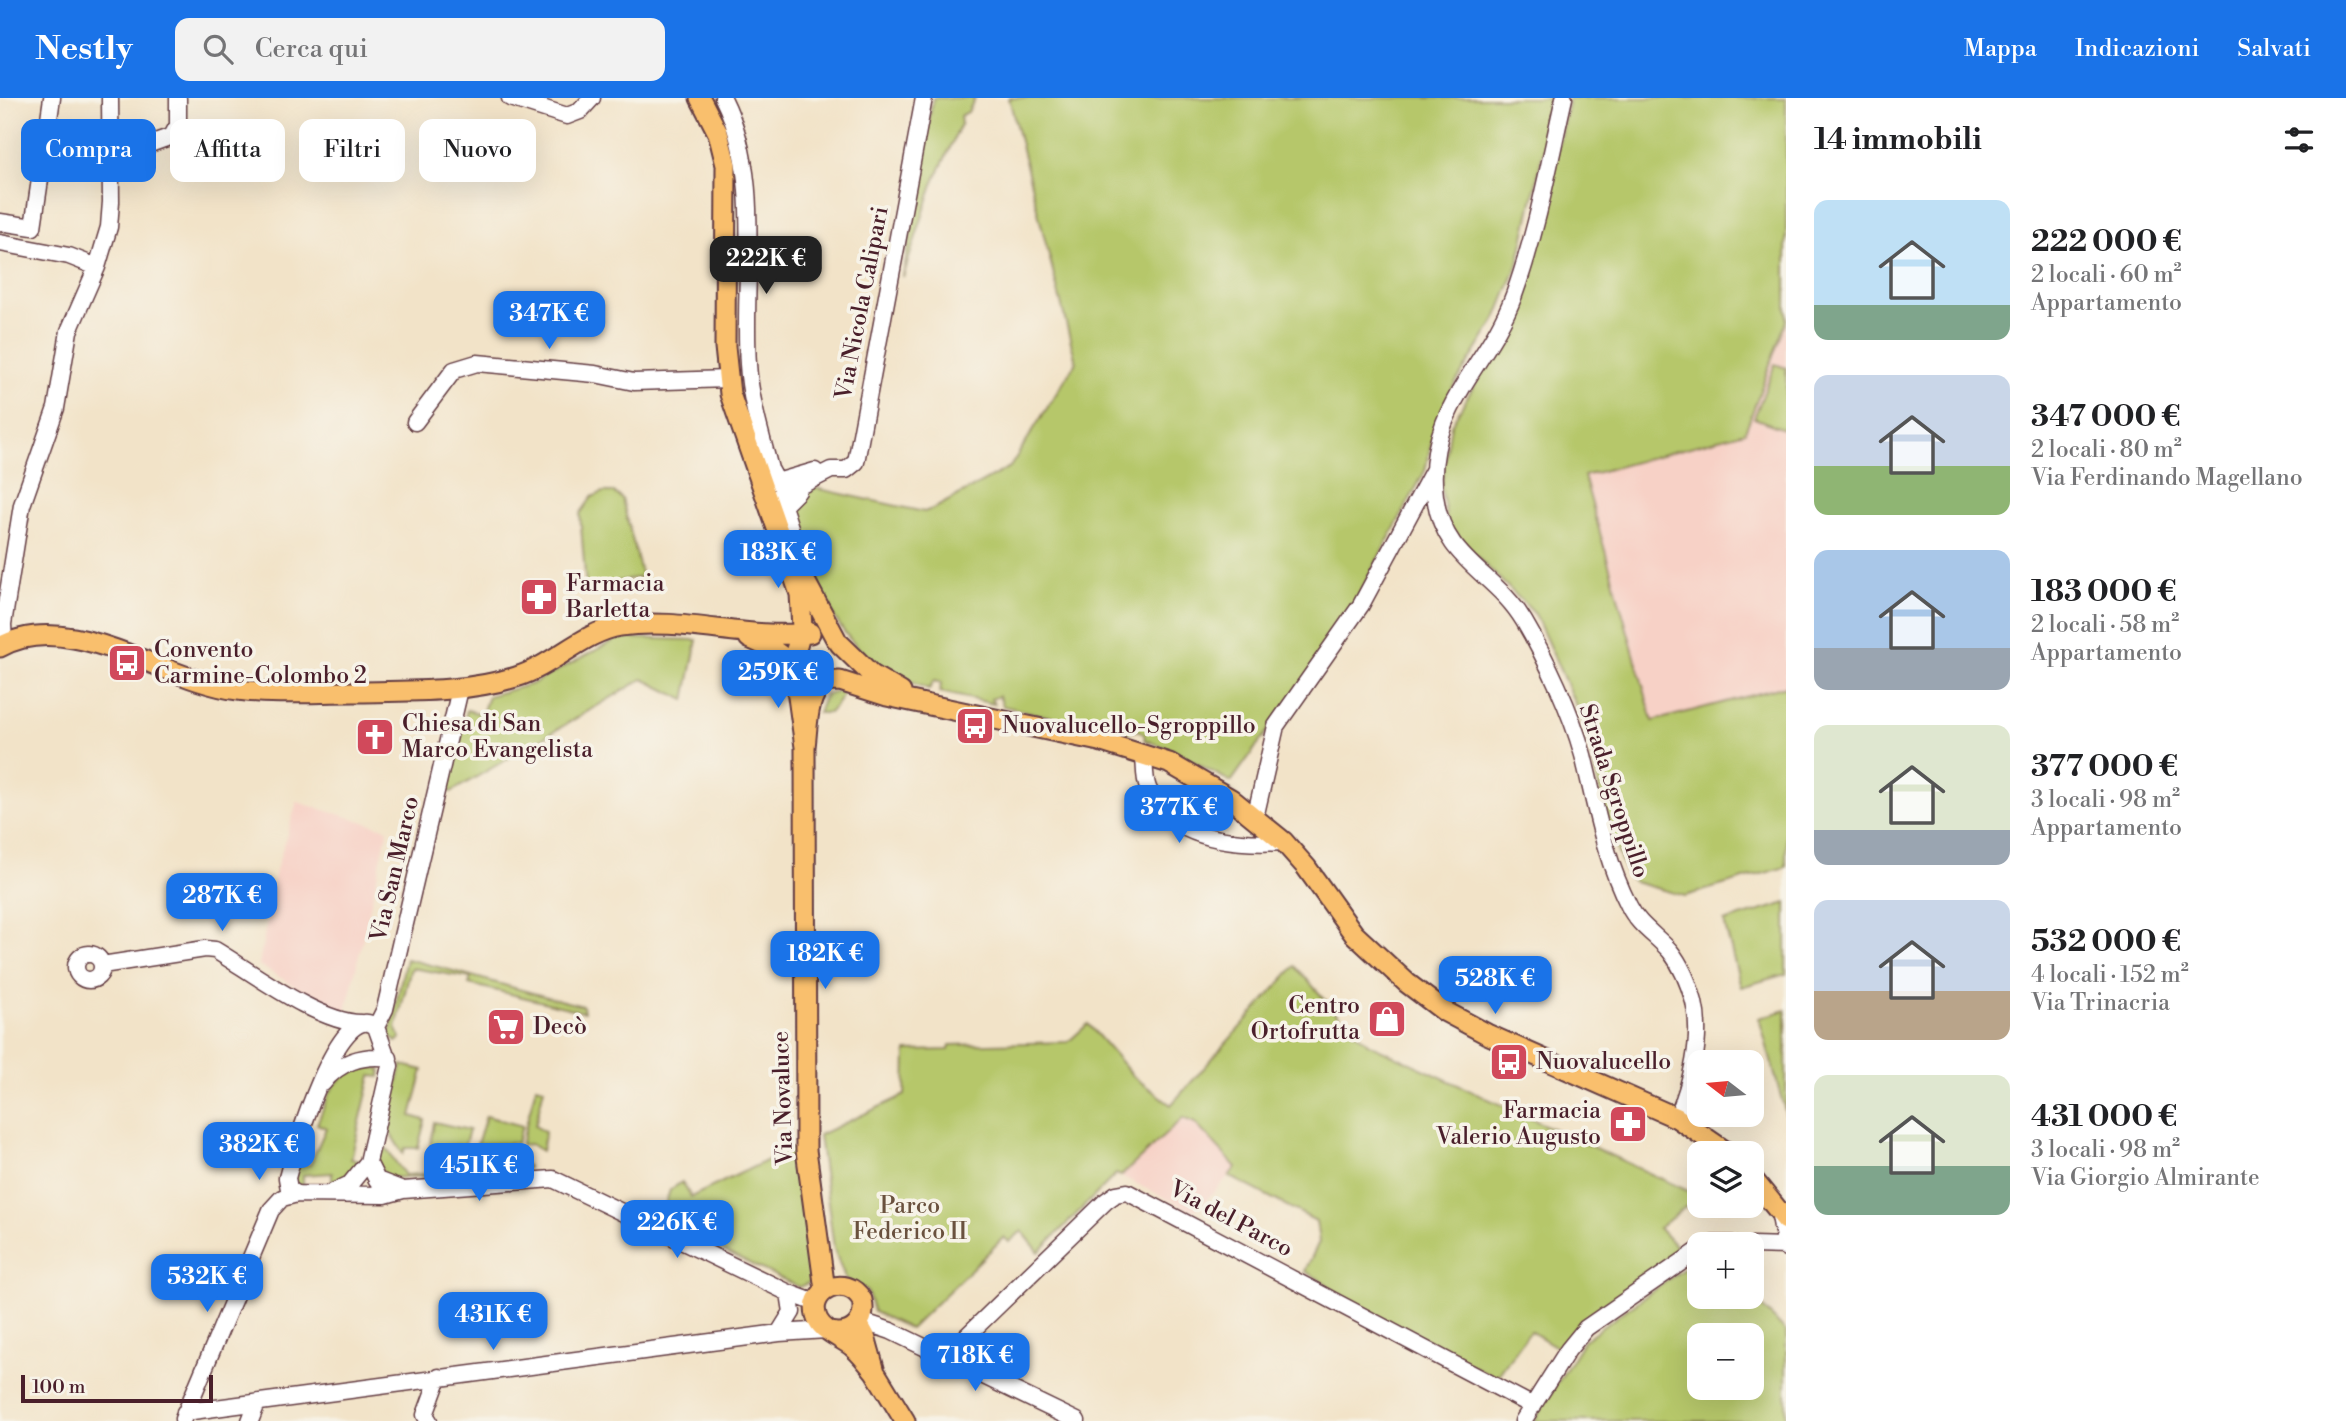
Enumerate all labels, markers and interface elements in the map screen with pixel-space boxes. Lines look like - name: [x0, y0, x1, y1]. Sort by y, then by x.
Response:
- search box: [175, 18, 665, 81]
- text: Nestly: [35, 29, 133, 70]
- icon: search: [199, 30, 237, 68]
- text: Cerca qui: [255, 33, 368, 65]
- text: Mappa: [1964, 34, 2037, 64]
- text: Indicazioni: [2075, 34, 2199, 64]
- text: Salvati: [2237, 34, 2311, 64]
- chip: Compra: [21, 119, 156, 182]
- chip: Affitta: [170, 119, 285, 182]
- chip: Filtri: [299, 119, 405, 182]
- chip: Nuovo: [419, 119, 536, 182]
- text: 14 immobili: [1814, 121, 1982, 159]
- icon: filters: [2280, 121, 2318, 159]
- street label: Via Nicola Calipari: [829, 204, 894, 403]
- text: 222 000 €: [2031, 223, 2182, 261]
- icon: home: [1870, 228, 1954, 312]
- pin: 222K €: [709, 236, 823, 296]
- text: 222K €: [726, 245, 806, 273]
- text: 2 locali · 60 m²: [2031, 261, 2182, 289]
- text: Appartamento: [2031, 289, 2182, 317]
- pin: 347K €: [492, 292, 606, 351]
- text: 347K €: [509, 300, 589, 328]
- text: 347 000 €: [2031, 398, 2181, 436]
- icon: home: [1870, 403, 1954, 487]
- text: 2 locali · 80 m²: [2031, 436, 2182, 464]
- text: Via Ferdinando Magellano: [2031, 464, 2303, 492]
- pin: 183K €: [721, 531, 835, 590]
- text: 183K €: [740, 539, 816, 567]
- place label: Farmacia Barletta: [565, 570, 665, 624]
- text: 183 000 €: [2031, 573, 2177, 611]
- pharmacy icon: Farmacia Barletta: [518, 576, 560, 618]
- icon: home: [1870, 578, 1954, 662]
- text: 2 locali · 58 m²: [2031, 611, 2179, 639]
- place label: Convento Carmine-Colombo 2: [154, 636, 367, 690]
- text: Appartamento: [2031, 639, 2182, 667]
- bus stop icon: Convento Carmine-Colombo 2: [106, 642, 148, 684]
- pin: 259K €: [721, 650, 835, 710]
- text: 259K €: [738, 659, 818, 687]
- street label: Strada Sgroppillo: [1573, 700, 1655, 882]
- bus stop icon: Nuovalucello-Sgroppillo: [954, 705, 996, 747]
- place label: Chiesa di San Marco Evangelista: [402, 710, 593, 764]
- place label: Nuovalucello-Sgroppillo: [1002, 712, 1256, 740]
- church icon: Chiesa di San Marco Evangelista: [354, 716, 396, 758]
- text: 377 000 €: [2031, 748, 2178, 786]
- icon: home: [1870, 753, 1954, 837]
- pin: 377K €: [1122, 786, 1236, 845]
- text: 3 locali · 98 m²: [2031, 786, 2180, 814]
- street label: Via San Marco: [364, 793, 425, 946]
- text: 377K €: [1140, 794, 1218, 822]
- text: Appartamento: [2031, 814, 2182, 842]
- pin: 287K €: [165, 874, 279, 933]
- text: 287K €: [182, 882, 262, 910]
- text: 532 000 €: [2031, 923, 2181, 961]
- icon: home: [1870, 928, 1954, 1012]
- pin: 182K €: [768, 932, 882, 991]
- text: 182K €: [786, 940, 864, 968]
- pin: 528K €: [1438, 956, 1552, 1016]
- text: 4 locali · 152 m²: [2031, 961, 2189, 989]
- text: 528K €: [1455, 965, 1535, 993]
- text: Via Trinacria: [2031, 989, 2170, 1017]
- place label: Centro Ortofrutta: [1251, 992, 1360, 1046]
- shop icon: Centro Ortofrutta: [1366, 998, 1408, 1040]
- supermarket icon: Decò: [485, 1006, 527, 1048]
- place label: Decò: [533, 1013, 587, 1041]
- street label: Via Novaluce: [767, 1030, 799, 1167]
- bus stop icon: Nuovalucello: [1488, 1041, 1530, 1083]
- place label: Nuovalucello: [1536, 1048, 1671, 1076]
- north arrow: [1687, 1050, 1764, 1127]
- map controls: [1687, 1050, 1764, 1400]
- place label: Farmacia Valerio Augusto: [1435, 1097, 1601, 1151]
- text: 431 000 €: [2031, 1098, 2177, 1136]
- pharmacy icon: Farmacia Valerio Augusto: [1607, 1103, 1649, 1145]
- icon: home: [1870, 1103, 1954, 1187]
- pin: 382K €: [202, 1122, 316, 1182]
- text: 382K €: [219, 1131, 299, 1159]
- text: 3 locali · 98 m²: [2031, 1136, 2180, 1164]
- button: layers: [1687, 1141, 1764, 1218]
- pin: 451K €: [422, 1144, 536, 1203]
- text: 451K €: [440, 1152, 518, 1180]
- text: Via Giorgio Almirante: [2031, 1164, 2260, 1192]
- street label: Via del Parco: [1164, 1174, 1297, 1263]
- park label: Parco Federico II: [853, 1192, 968, 1246]
- pin: 226K €: [620, 1200, 734, 1260]
- text: 226K €: [637, 1209, 717, 1237]
- button: +: [1687, 1232, 1764, 1309]
- pin: 532K €: [150, 1254, 264, 1314]
- text: 532K €: [167, 1263, 247, 1291]
- pin: 431K €: [436, 1292, 550, 1352]
- text: 431K €: [454, 1301, 532, 1329]
- button: −: [1687, 1323, 1764, 1400]
- pin: 718K €: [918, 1334, 1032, 1393]
- text: 718K €: [937, 1342, 1013, 1370]
- scale bar: [21, 1372, 214, 1404]
- text: 100 m: [32, 1375, 85, 1399]

